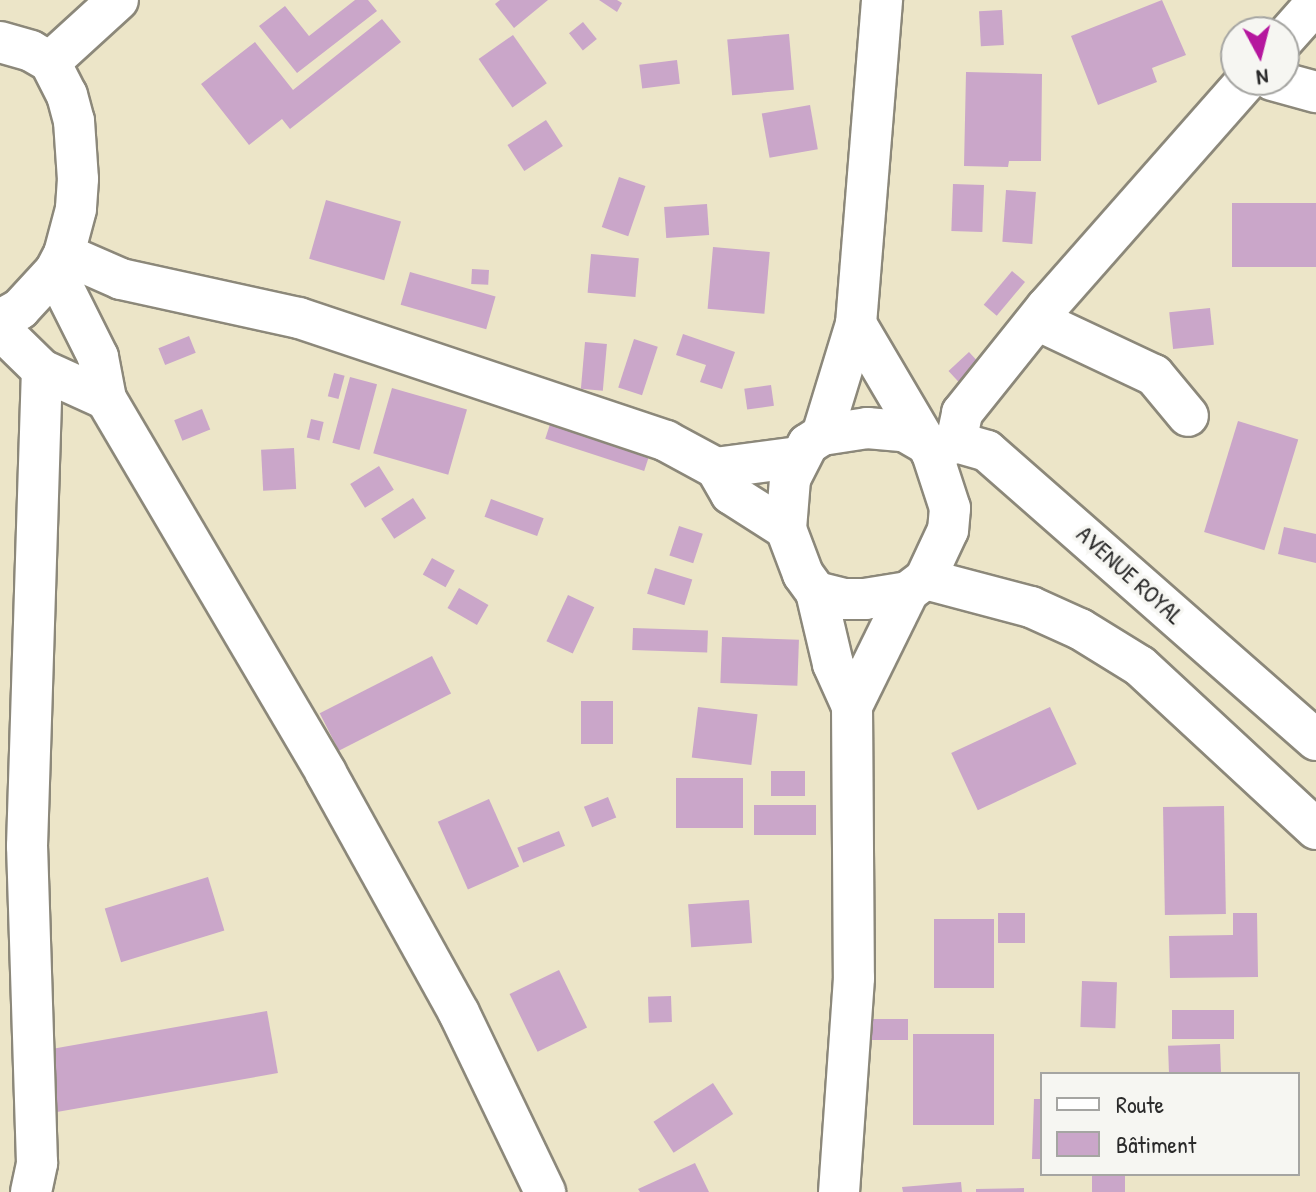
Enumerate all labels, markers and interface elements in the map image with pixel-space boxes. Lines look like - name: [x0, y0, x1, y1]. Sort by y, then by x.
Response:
- north arrow: [1220, 16, 1300, 96]
- text: N: [1255, 62, 1270, 93]
- street label: AVENUE ROYAL: [1071, 520, 1189, 630]
- legend: [1040, 1072, 1300, 1176]
- text: Route: [1116, 1088, 1164, 1120]
- text: Bâtiment: [1116, 1128, 1196, 1160]

